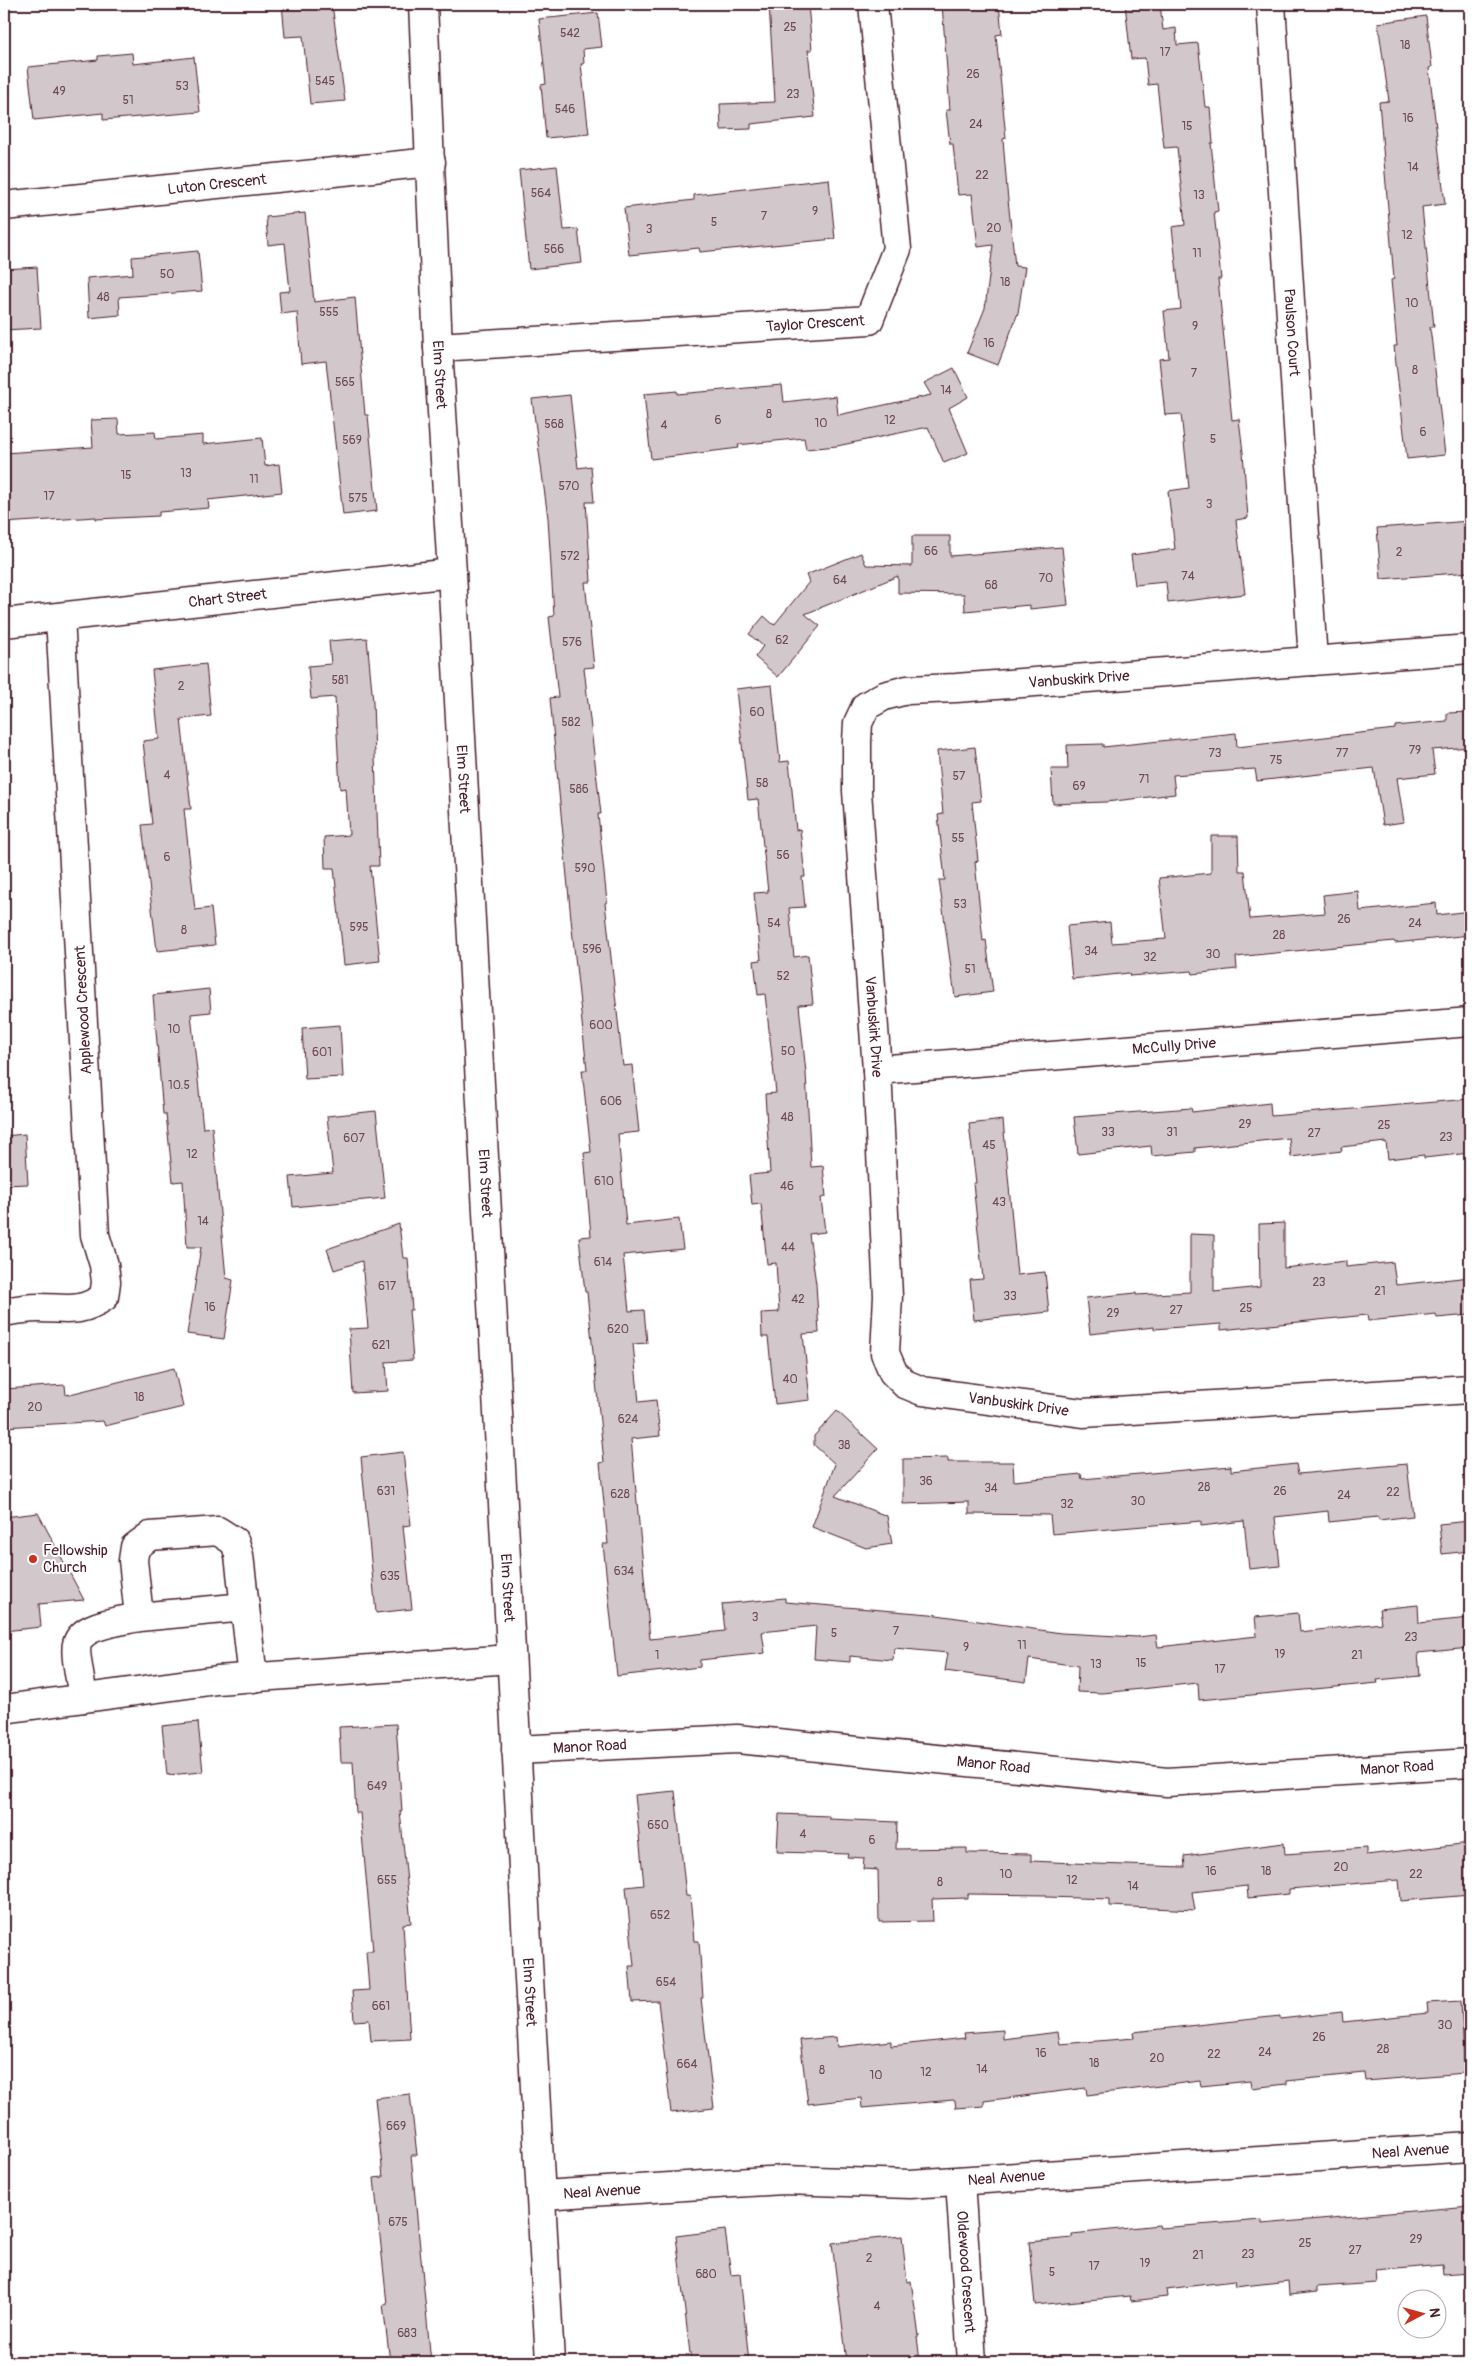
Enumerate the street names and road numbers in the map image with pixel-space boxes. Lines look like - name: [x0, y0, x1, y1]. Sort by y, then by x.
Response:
- street label: Luton Crescent: [167, 170, 268, 199]
- street label: Paulson Court: [1279, 288, 1304, 378]
- street label: Taylor Crescent: [765, 311, 866, 336]
- street label: Elm Street: [428, 340, 451, 410]
- street label: Chart Street: [188, 585, 269, 612]
- street label: Vanbuskirk Drive: [1028, 666, 1131, 693]
- street label: Elm Street: [451, 744, 474, 815]
- street label: Applewood Crescent: [71, 944, 96, 1075]
- street label: Vanbuskirk Drive: [860, 975, 886, 1078]
- street label: McCully Drive: [1131, 1034, 1217, 1059]
- street label: Elm Street: [474, 1149, 496, 1219]
- street label: Vanbuskirk Drive: [967, 1388, 1070, 1421]
- street label: Elm Street: [496, 1553, 519, 1624]
- street label: Manor Road: [553, 1735, 627, 1758]
- street label: Manor Road: [956, 1752, 1031, 1778]
- street label: Manor Road: [1360, 1756, 1435, 1780]
- street label: Elm Street: [518, 1957, 541, 2028]
- street label: Neal Avenue: [1371, 2139, 1450, 2163]
- street label: Neal Avenue: [967, 2166, 1046, 2190]
- street label: Neal Avenue: [563, 2180, 642, 2204]
- street label: Oldewood Crescent: [952, 2210, 979, 2335]

